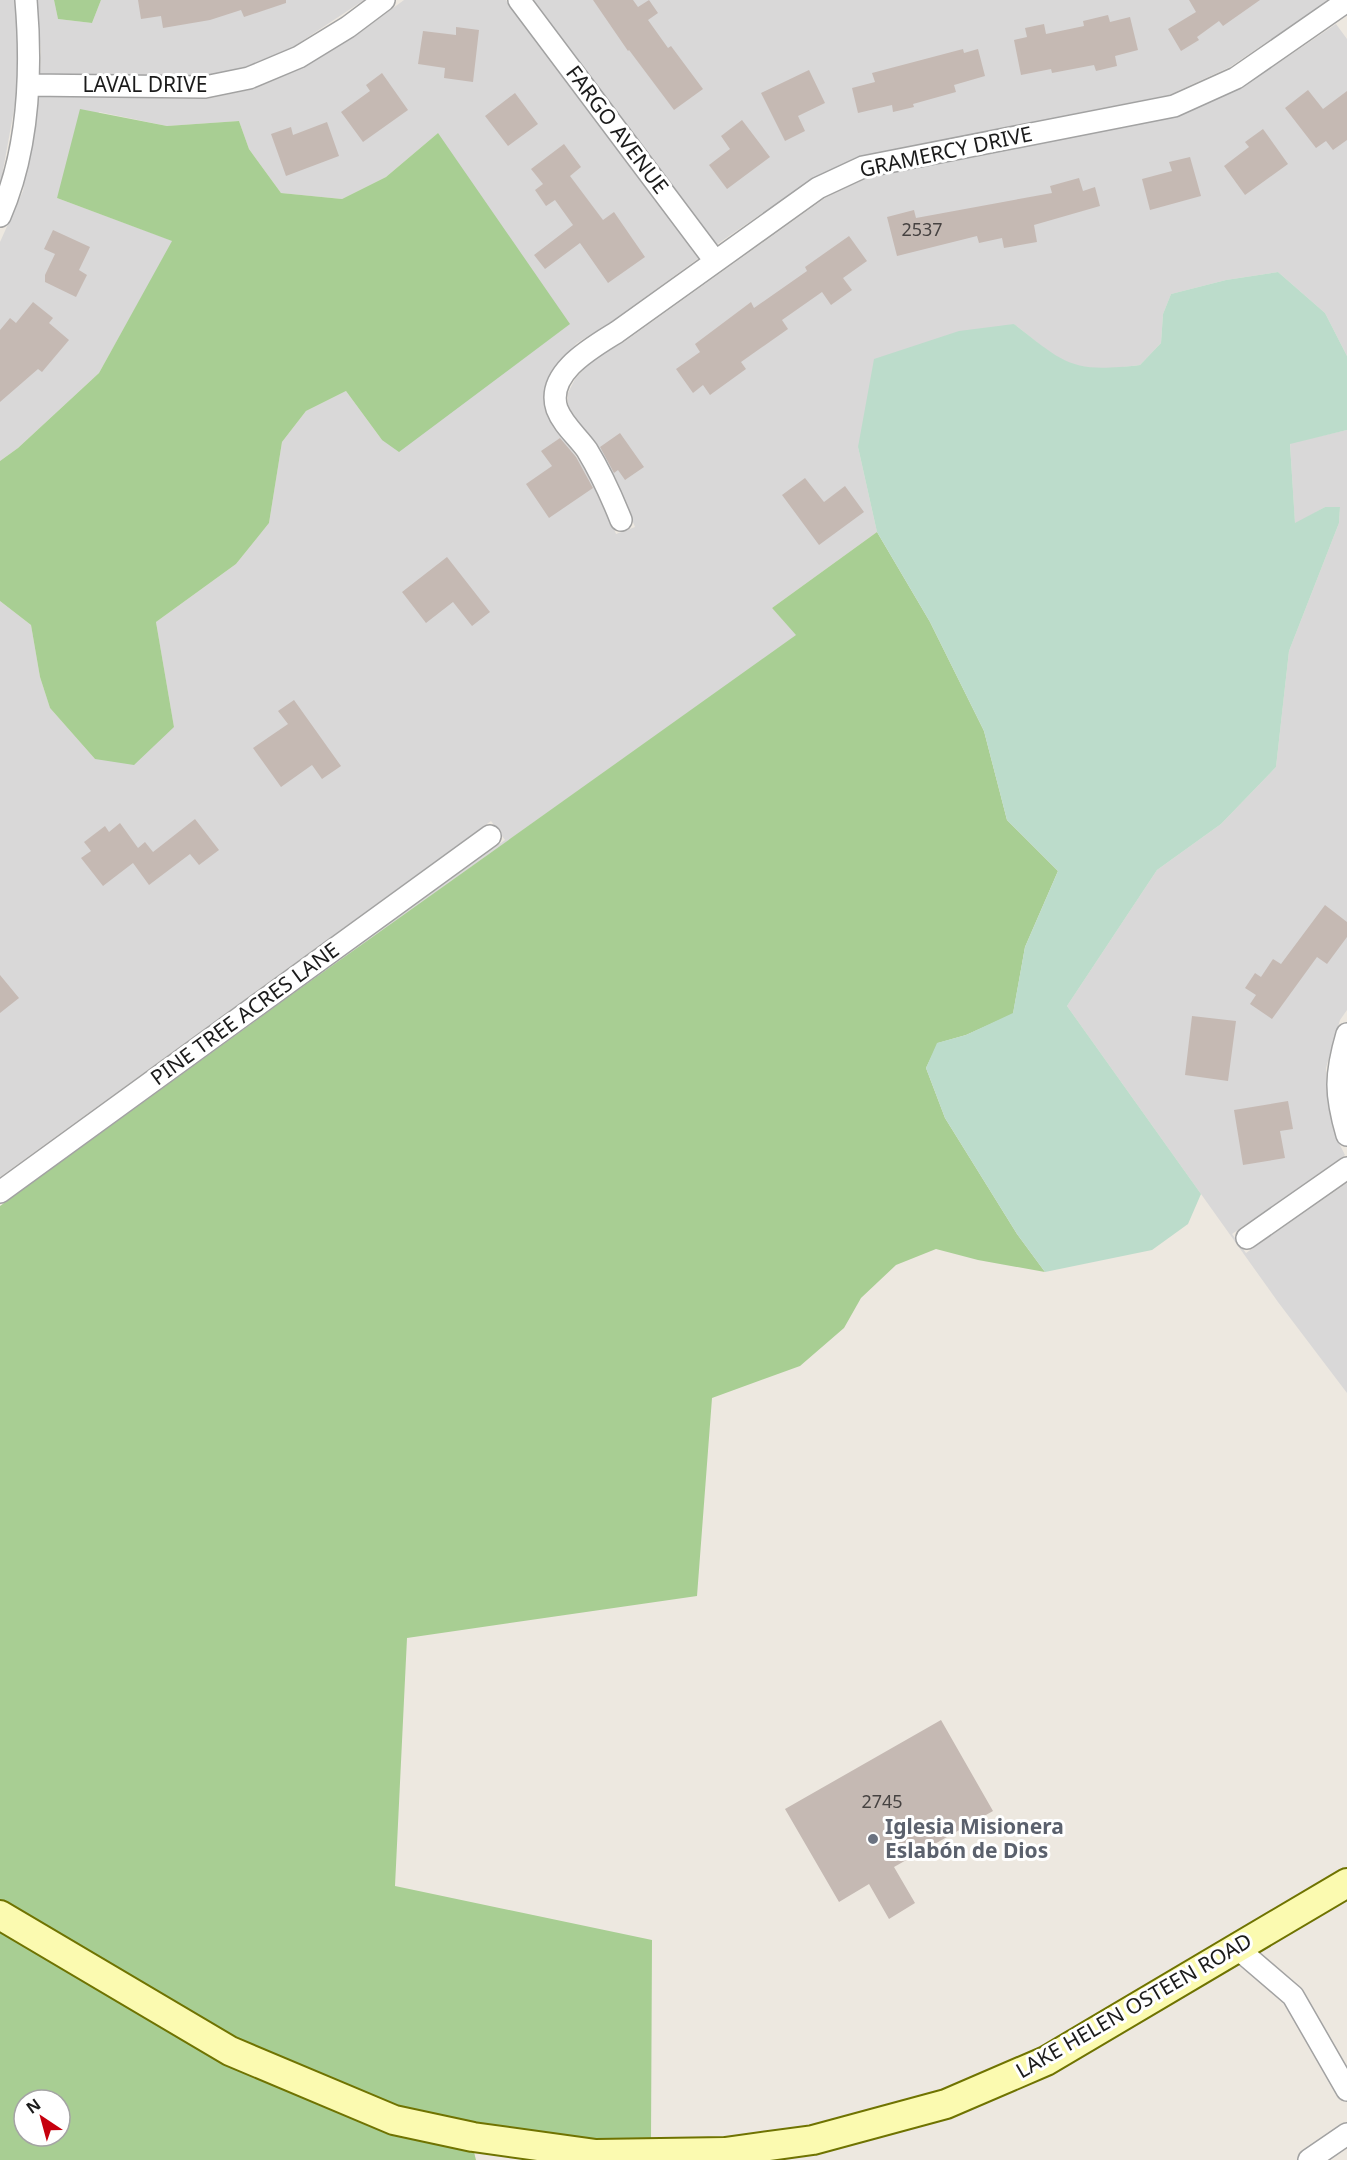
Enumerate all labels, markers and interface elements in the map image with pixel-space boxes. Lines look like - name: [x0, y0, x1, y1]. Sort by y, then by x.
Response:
- street label: FARGO AVENUE: [560, 59, 675, 199]
- street label: LAVAL DRIVE: [82, 70, 208, 98]
- street label: GRAMERCY DRIVE: [857, 119, 1035, 183]
- house number: 2537: [901, 217, 943, 241]
- street label: PINE TREE ACRES LANE: [145, 935, 344, 1091]
- house number: 2745: [861, 1789, 903, 1813]
- place label: Iglesia Misionera Eslabón de Dios: [885, 1812, 1064, 1864]
- marker: Iglesia Misionera Eslabón de Dios: [866, 1832, 880, 1846]
- street label: LAKE HELEN OSTEEN ROAD: [1010, 1926, 1257, 2084]
- north arrow: [12, 2088, 72, 2148]
- text: N: [21, 2093, 45, 2119]

